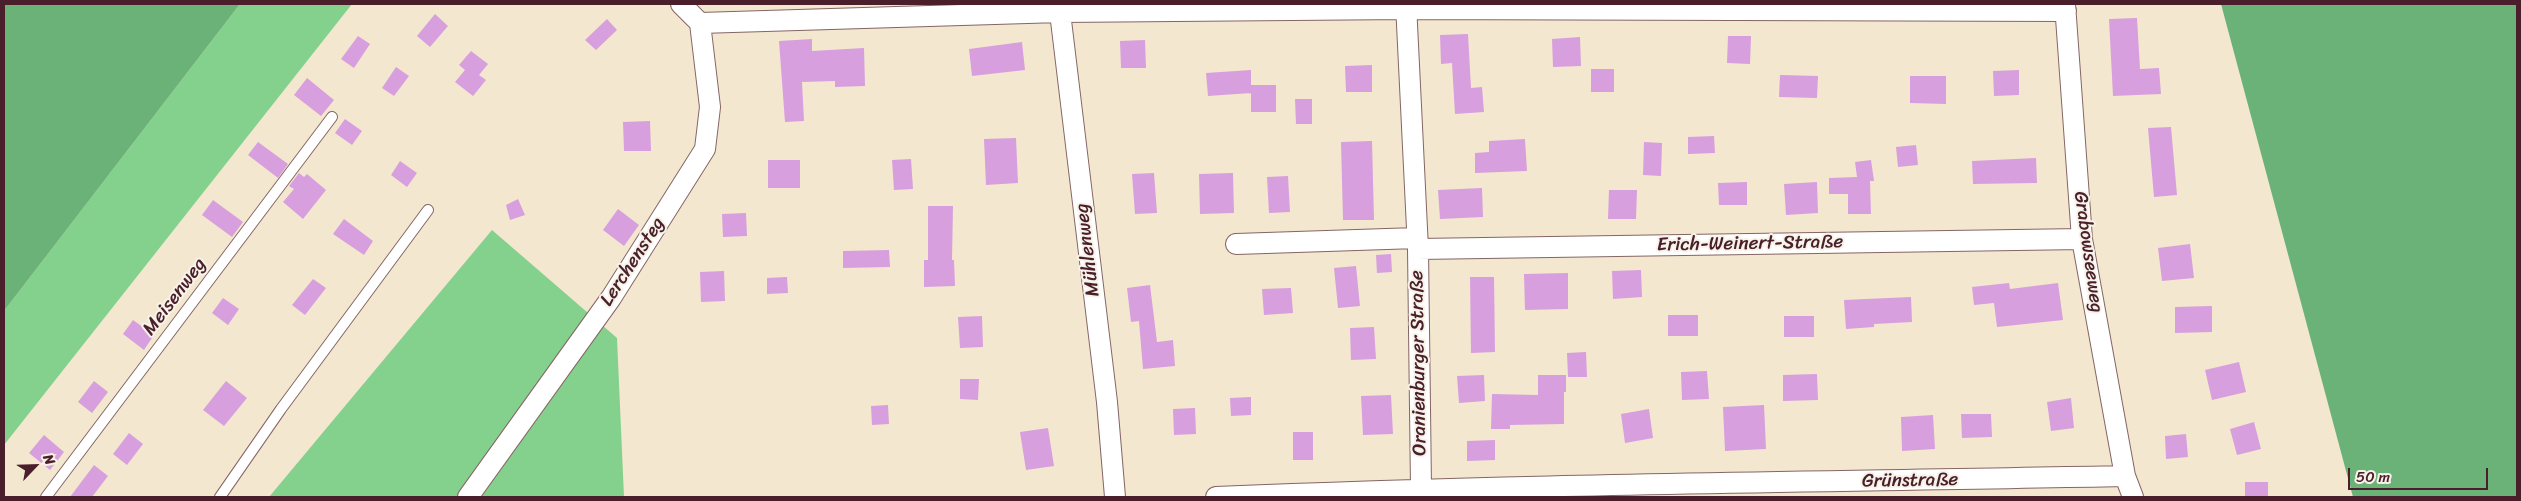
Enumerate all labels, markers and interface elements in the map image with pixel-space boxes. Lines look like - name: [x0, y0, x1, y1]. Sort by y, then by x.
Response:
- street label: Grabowseeweg: [2068, 190, 2108, 314]
- street label: Mühlenweg: [1071, 202, 1105, 298]
- street label: Lerchensteg: [596, 213, 670, 311]
- street label: Erich-Weinert-Straße: [1657, 231, 1843, 257]
- street label: Meisenweg: [138, 254, 212, 340]
- street label: Oranienburger Straße: [1406, 270, 1432, 456]
- north arrow: [10, 441, 60, 491]
- text: N: [36, 450, 63, 469]
- scale bar: [2351, 458, 2491, 490]
- text: 50 m: [2356, 464, 2390, 490]
- street label: Grünstraße: [1862, 469, 1958, 493]

